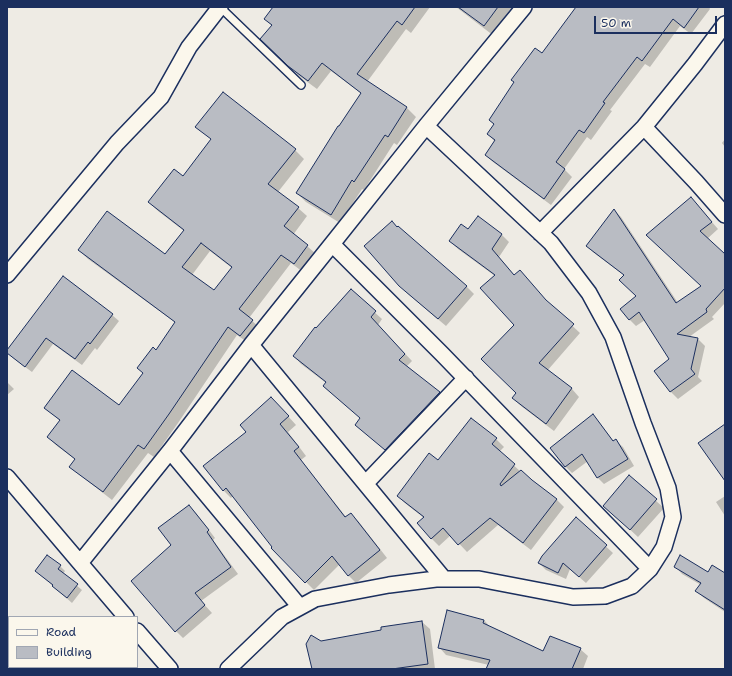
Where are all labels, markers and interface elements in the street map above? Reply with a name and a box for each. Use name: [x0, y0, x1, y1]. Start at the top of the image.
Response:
scale bar: [596, 8, 719, 34]
text: 50 m: [601, 15, 631, 31]
legend: [8, 616, 138, 668]
text: Road: [46, 624, 76, 640]
text: Building: [46, 644, 92, 660]

